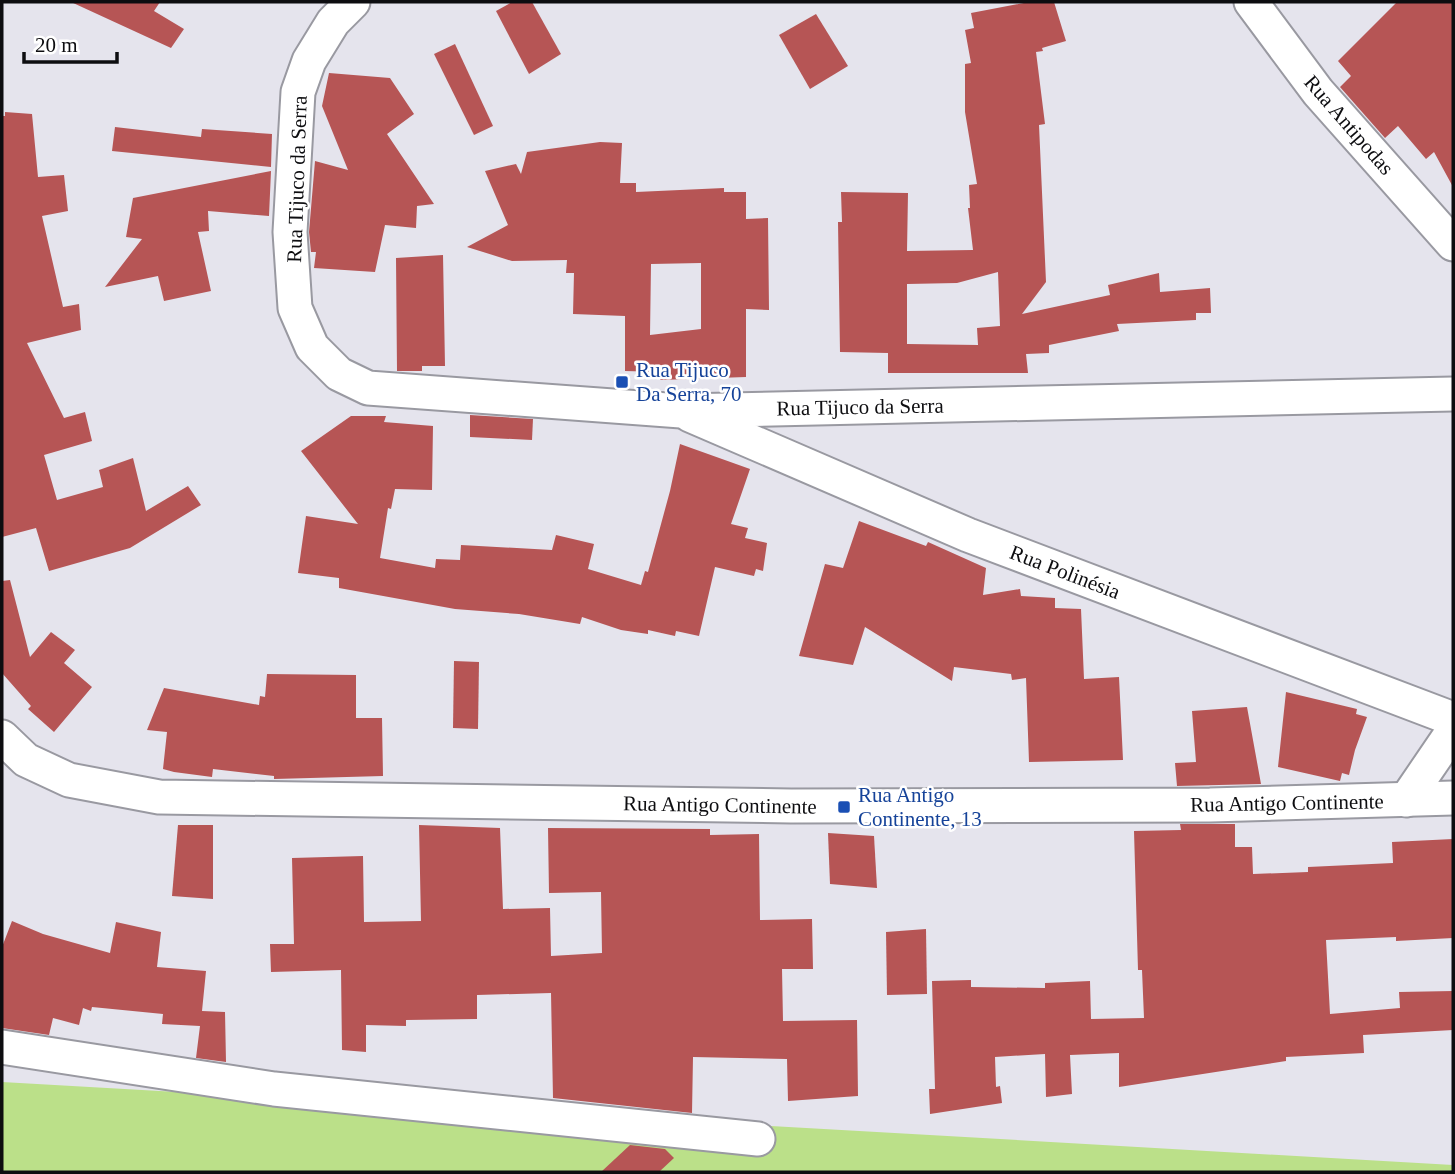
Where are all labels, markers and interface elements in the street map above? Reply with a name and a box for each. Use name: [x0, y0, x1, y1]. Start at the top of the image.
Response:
scale bar: [24, 21, 117, 65]
text: 20 m: [35, 33, 78, 57]
street label: Rua Antipodas: [1299, 70, 1399, 180]
street label: Rua Tijuco da Serra: [282, 94, 312, 263]
place label: Rua Tijuco Da Serra, 70: [636, 358, 742, 406]
marker: Rua Tijuco Da Serra, 70: [614, 374, 630, 390]
street label: Rua Tijuco da Serra: [776, 394, 945, 420]
street label: Rua Polinésia: [1007, 540, 1124, 604]
place label: Rua Antigo Continente, 13: [858, 783, 982, 831]
street label: Rua Antigo Continente: [1190, 789, 1384, 817]
street label: Rua Antigo Continente: [623, 791, 817, 819]
marker: Rua Antigo Continente, 13: [836, 799, 852, 815]

